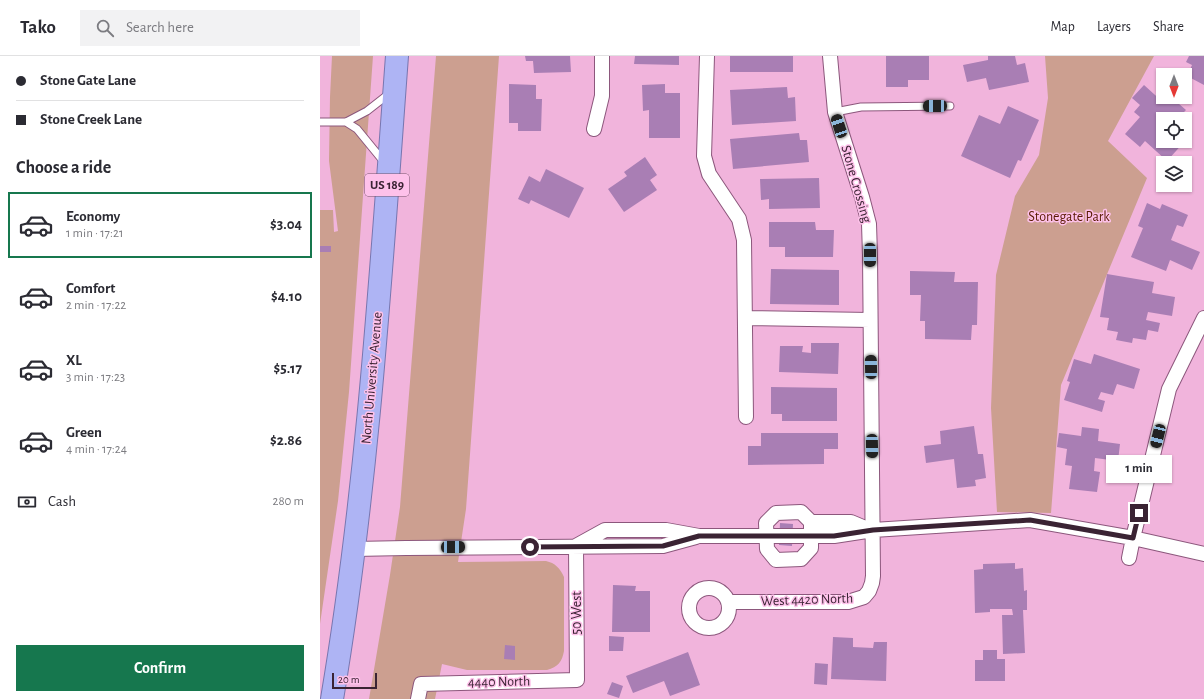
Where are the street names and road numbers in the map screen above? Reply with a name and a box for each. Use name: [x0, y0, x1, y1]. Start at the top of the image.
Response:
street label: Stone Crossing: [838, 144, 874, 224]
road number: US 189: [365, 174, 409, 196]
street label: North University Avenue: [359, 311, 385, 445]
street label: 50 West: [570, 591, 584, 635]
street label: West 4420 North: [761, 591, 853, 609]
street label: 4440 North: [468, 674, 530, 690]

